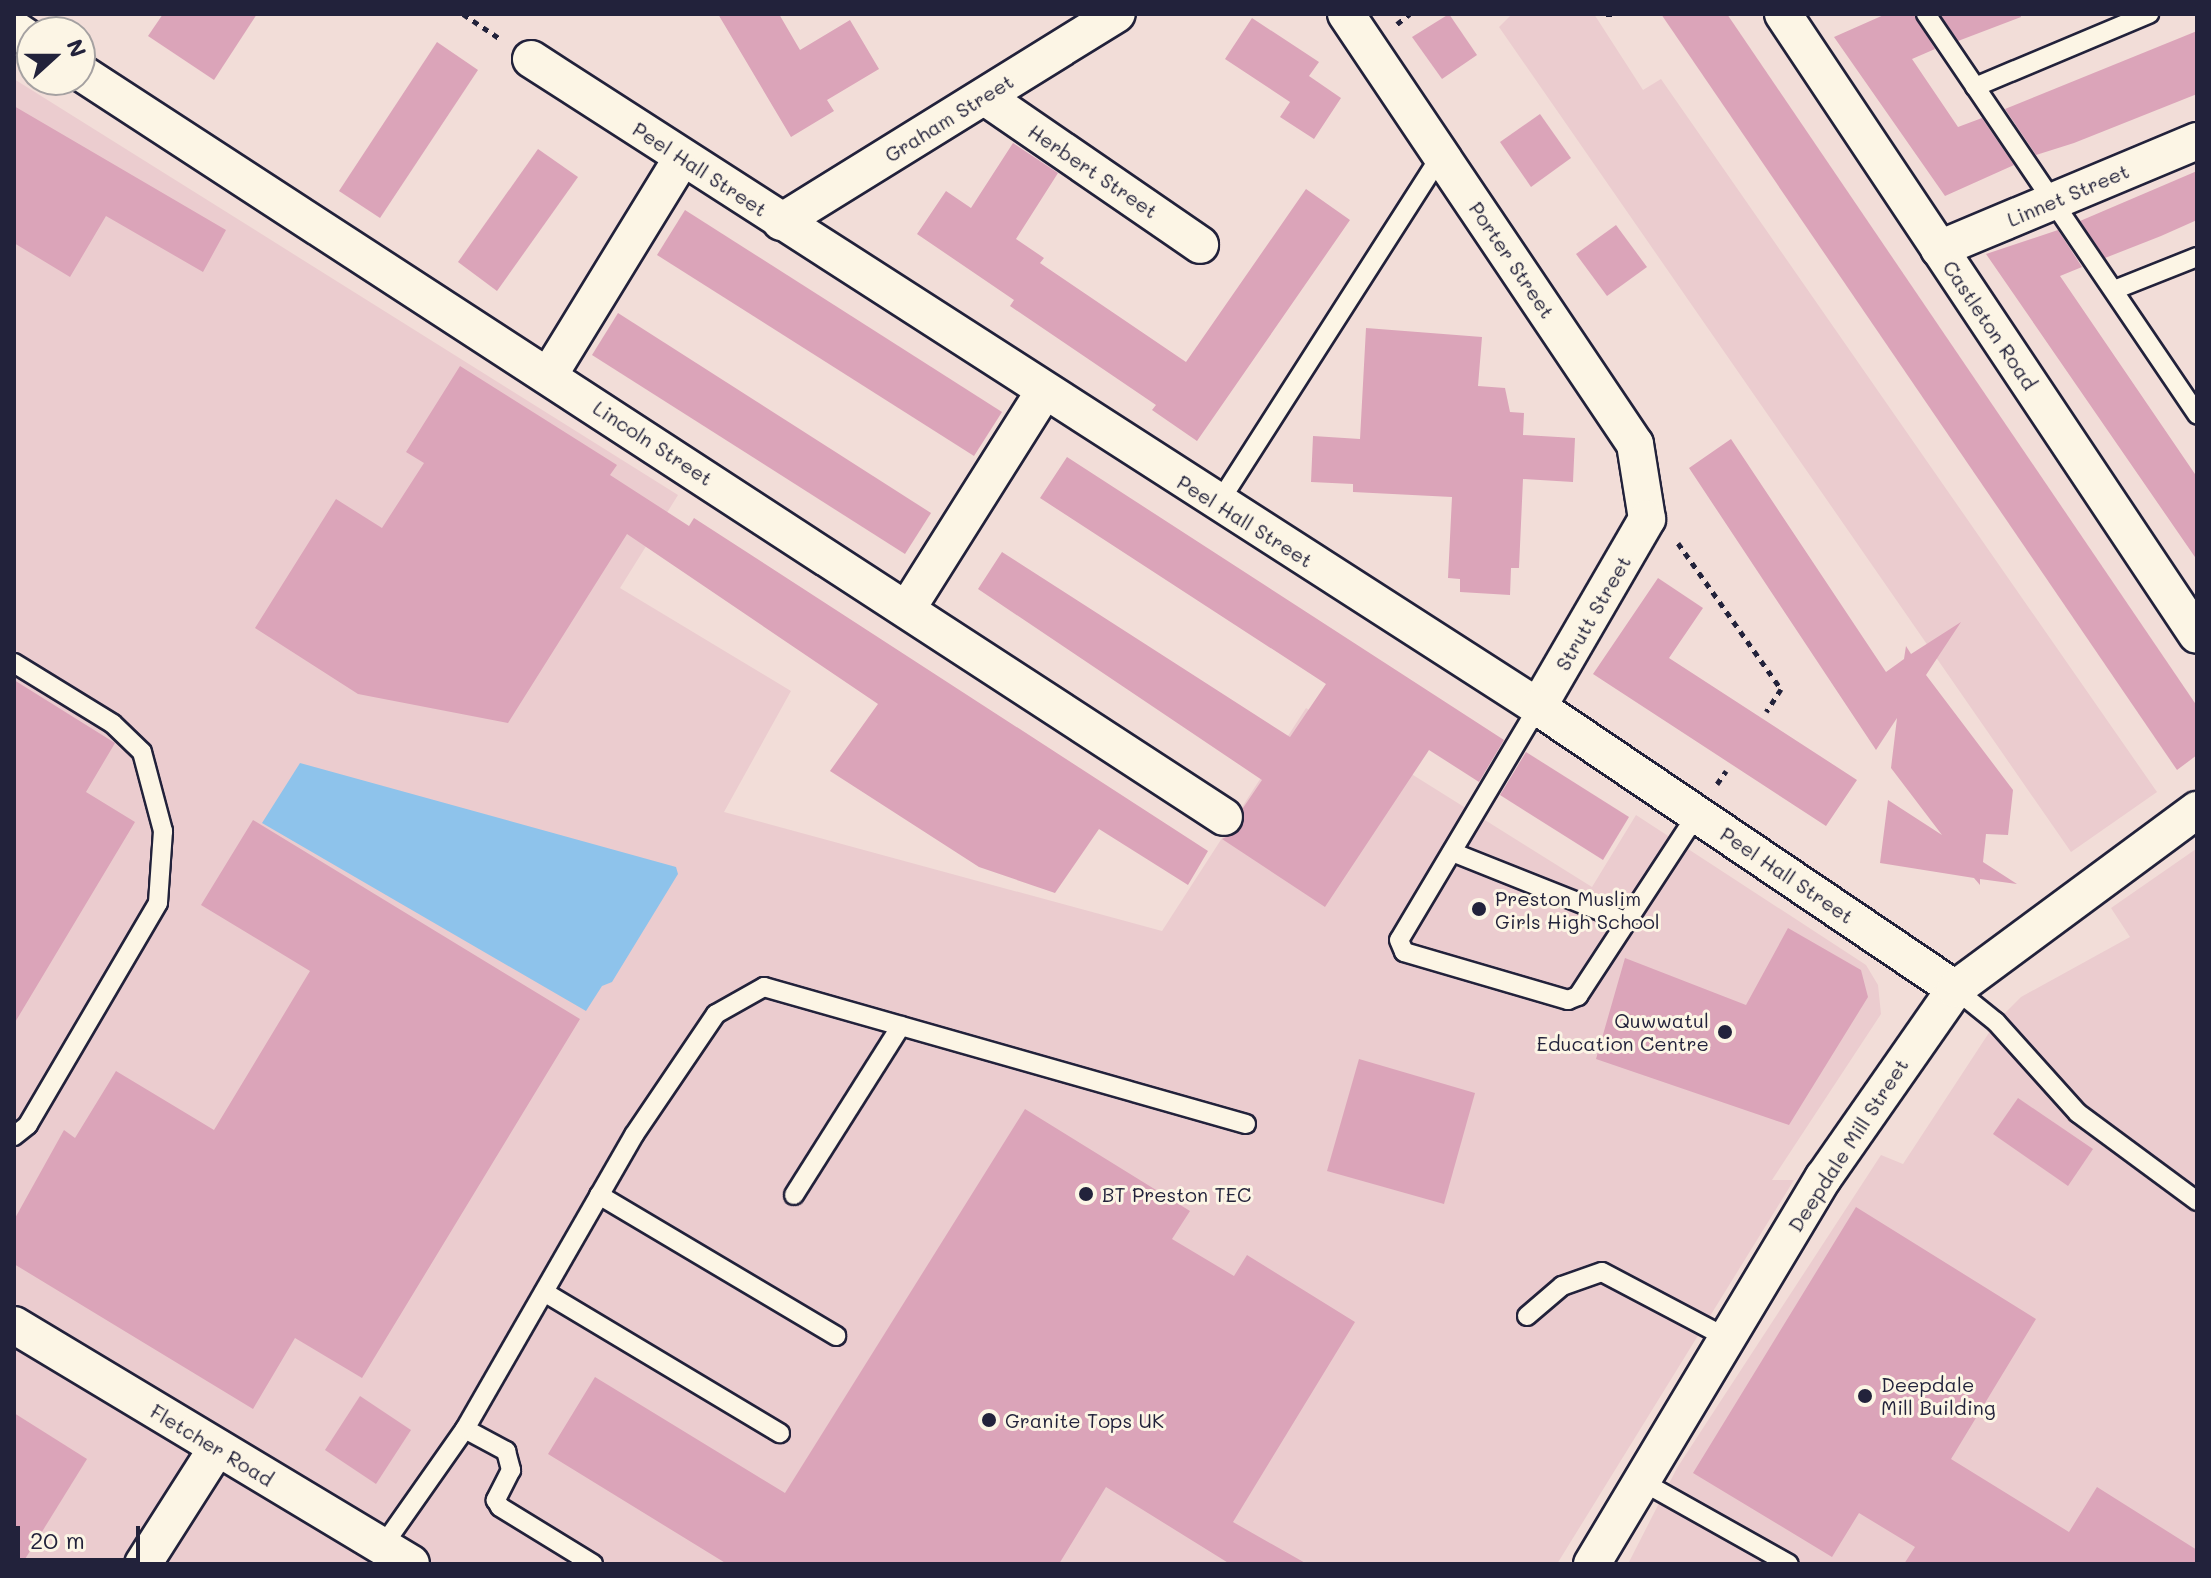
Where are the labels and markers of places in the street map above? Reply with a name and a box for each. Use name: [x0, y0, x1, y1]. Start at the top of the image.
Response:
place label: Preston Muslim Girls High School: [1495, 886, 1660, 933]
marker: Preston Muslim Girls High School: [1470, 900, 1488, 918]
place label: Quwwatul Education Centre: [1536, 1008, 1709, 1055]
marker: Quwwatul Education Centre: [1716, 1023, 1734, 1041]
place label: BT Preston TEC: [1102, 1182, 1251, 1206]
marker: BT Preston TEC: [1077, 1185, 1095, 1203]
place label: Deepdale Mill Building: [1881, 1372, 1995, 1419]
marker: Deepdale Mill Building: [1856, 1387, 1874, 1405]
place label: Granite Tops UK: [1005, 1408, 1164, 1432]
marker: Granite Tops UK: [980, 1411, 998, 1429]

